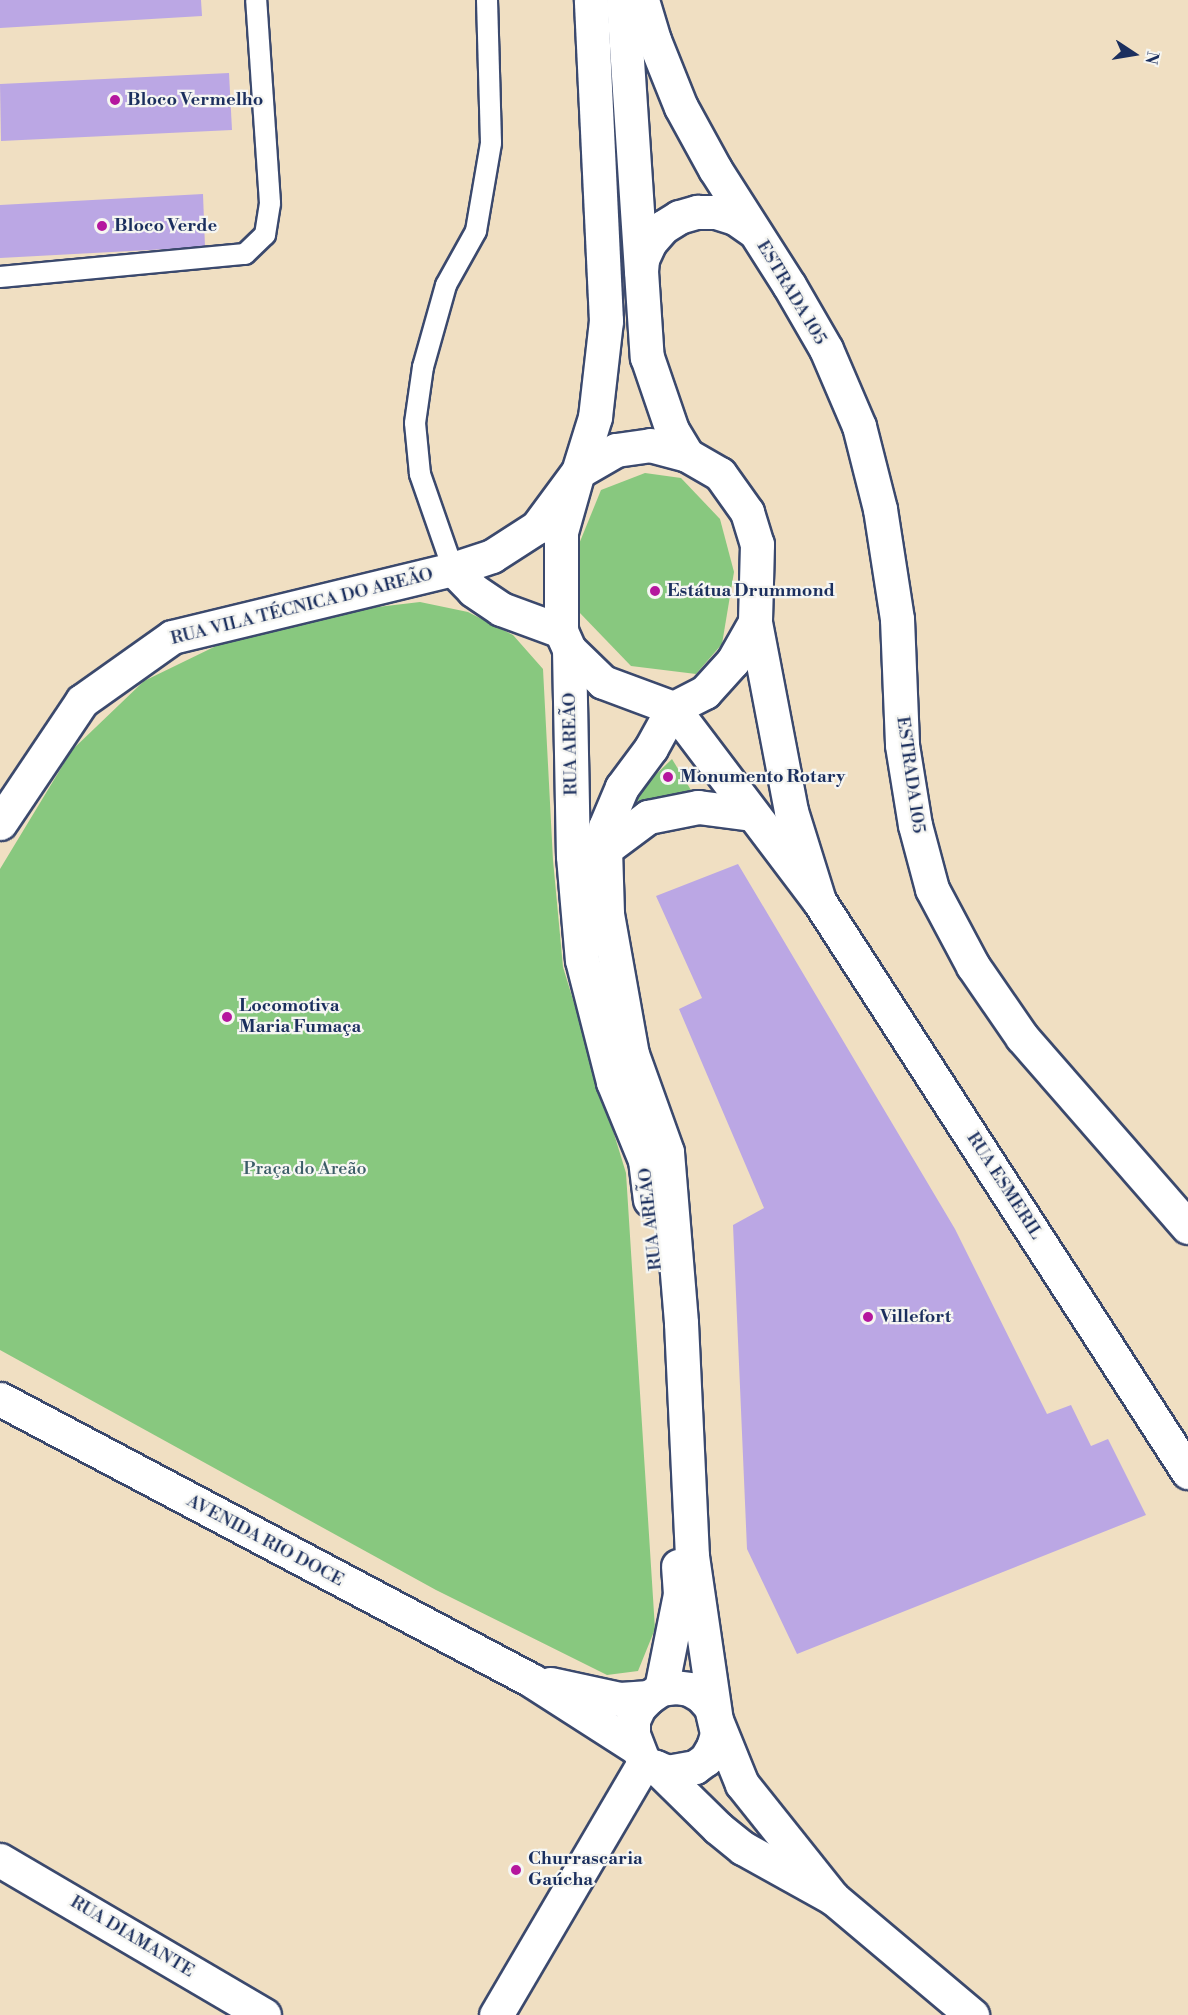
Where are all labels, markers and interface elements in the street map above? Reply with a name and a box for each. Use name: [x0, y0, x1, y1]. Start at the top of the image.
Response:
north arrow: [1104, 24, 1164, 84]
text: N: [1141, 49, 1163, 66]
place label: Bloco Vermelho: [127, 89, 263, 111]
marker: Bloco Vermelho: [108, 93, 122, 107]
place label: Bloco Verde: [114, 215, 217, 237]
marker: Bloco Verde: [95, 219, 109, 233]
street label: ESTRADA 105: [751, 237, 831, 349]
street label: RUA VILA TÉCNICA DO AREÃO: [168, 564, 436, 650]
place label: Estátua Drummond: [667, 580, 835, 602]
marker: Estátua Drummond: [648, 584, 662, 598]
street label: RUA AREÃO: [559, 692, 583, 796]
street label: ESTRADA 105: [891, 715, 929, 835]
place label: Monumento Rotary: [680, 766, 845, 788]
marker: Monumento Rotary: [661, 770, 675, 784]
place label: Locomotiva Maria Fumaça: [239, 996, 361, 1038]
marker: Locomotiva Maria Fumaça: [220, 1010, 234, 1024]
street label: RUA ESMERIL: [961, 1128, 1047, 1244]
park label: Praça do Areão: [243, 1158, 367, 1180]
street label: RUA AREÃO: [635, 1166, 667, 1272]
place label: Villefort: [880, 1306, 951, 1328]
marker: Villefort: [861, 1310, 875, 1324]
street label: AVENIDA RIO DOCE: [183, 1490, 347, 1592]
place label: Churrascaria Gaúcha: [528, 1849, 643, 1892]
marker: Churrascaria Gaúcha: [509, 1863, 523, 1877]
street label: RUA DIAMANTE: [66, 1892, 198, 1982]

